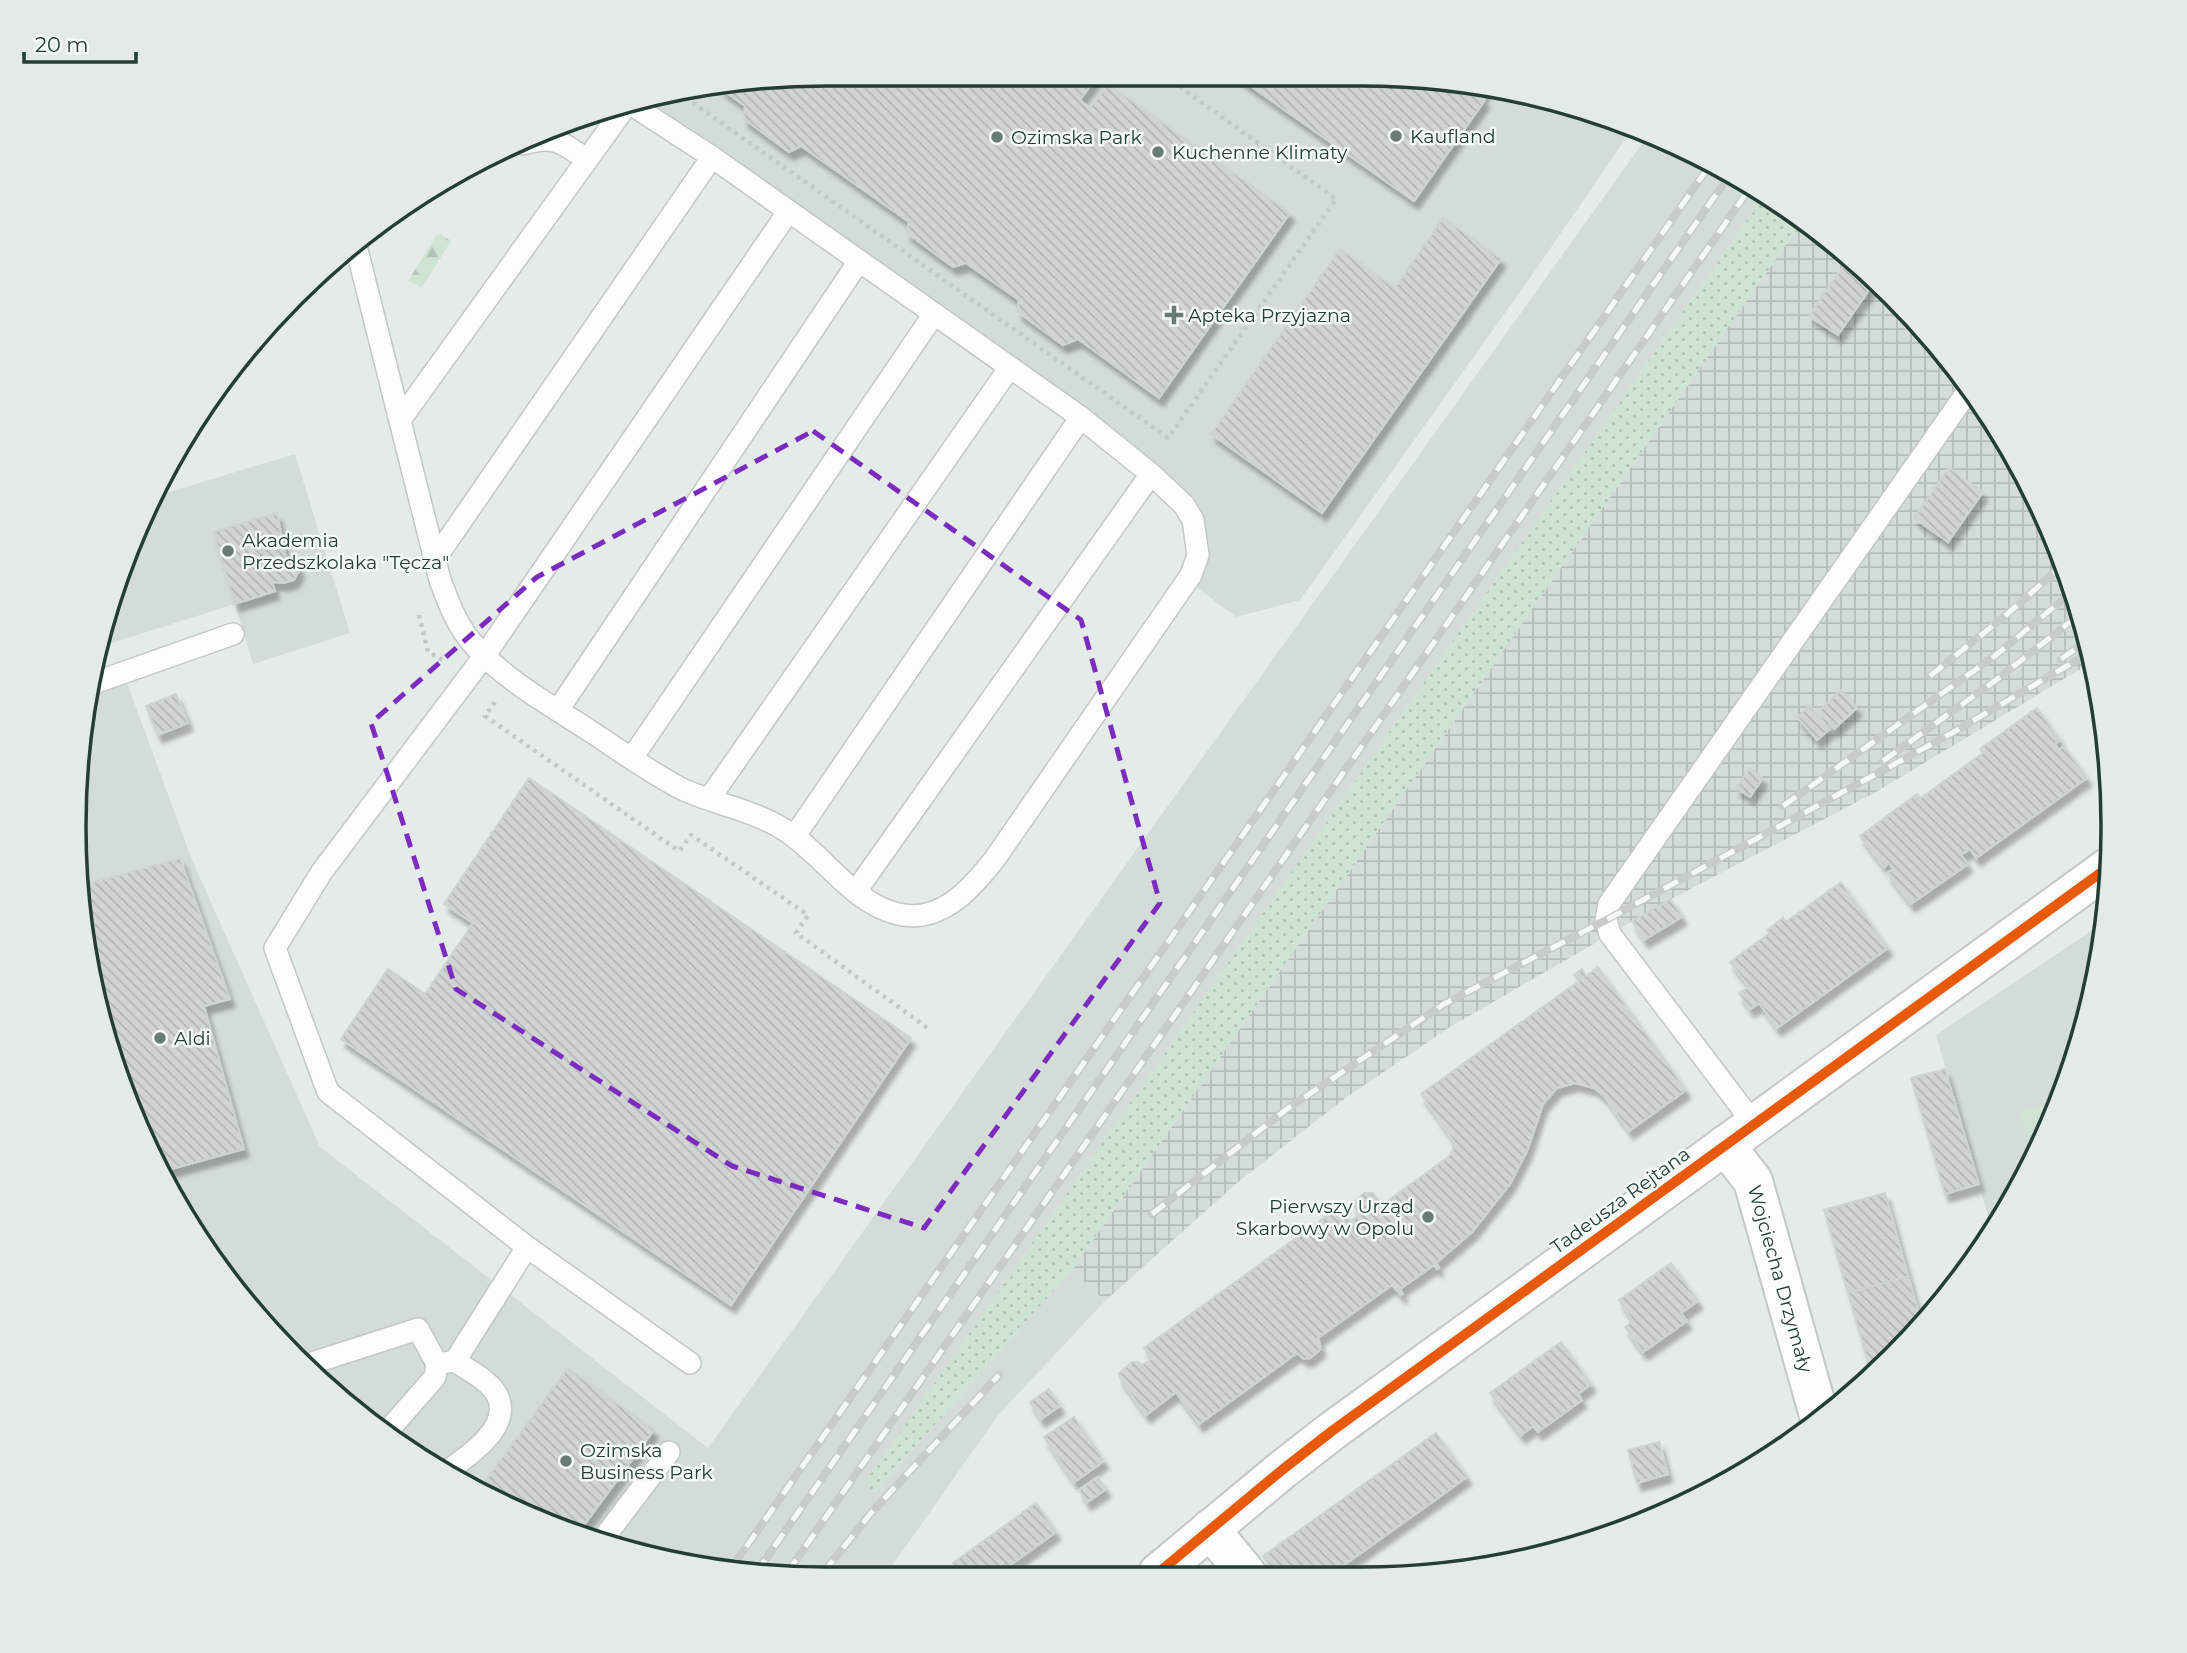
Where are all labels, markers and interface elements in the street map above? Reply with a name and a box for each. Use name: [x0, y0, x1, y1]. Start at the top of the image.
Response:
scale bar: [24, 21, 136, 65]
text: 20 m: [35, 32, 89, 57]
place label: Kaufland: [1410, 125, 1496, 148]
place label: Ozimska Park: [1011, 126, 1143, 149]
marker: Kaufland: [1388, 128, 1404, 144]
marker: Ozimska Park: [989, 129, 1005, 145]
place label: Kuchenne Klimaty: [1172, 141, 1348, 164]
marker: Kuchenne Klimaty: [1150, 144, 1166, 160]
place label: Apteka Przyjazna: [1188, 304, 1351, 327]
marker: Apteka Przyjazna: [1166, 307, 1182, 323]
place label: Akademia Przedszkolaka "Tęcza": [242, 529, 449, 574]
marker: Akademia Przedszkolaka "Tęcza": [220, 543, 236, 559]
place label: Aldi: [174, 1027, 211, 1050]
marker: Aldi: [152, 1030, 168, 1046]
street label: Tadeusza Rejtana: [1546, 1142, 1695, 1259]
street label: Wojciecha Drzymały: [1743, 1182, 1818, 1376]
place label: Pierwszy Urząd Skarbowy w Opolu: [1236, 1195, 1414, 1240]
marker: Pierwszy Urząd Skarbowy w Opolu: [1420, 1209, 1436, 1225]
place label: Ozimska Business Park: [580, 1439, 713, 1484]
marker: Ozimska Business Park: [558, 1453, 574, 1469]

